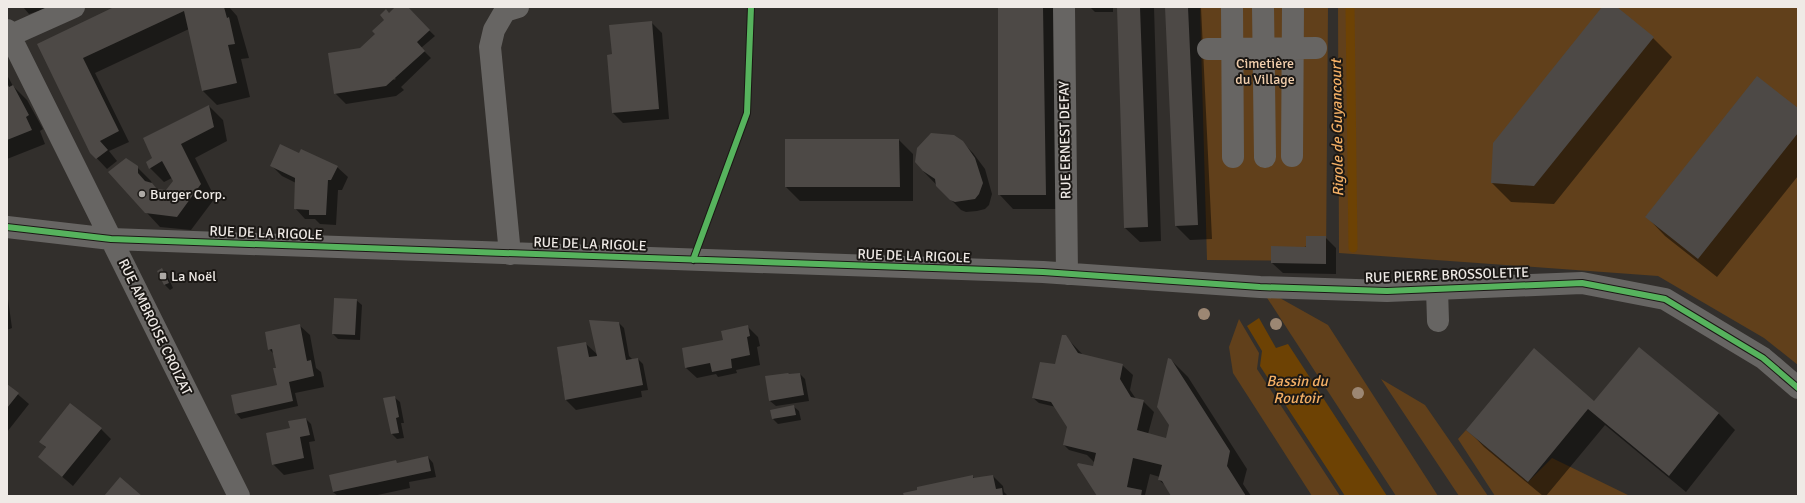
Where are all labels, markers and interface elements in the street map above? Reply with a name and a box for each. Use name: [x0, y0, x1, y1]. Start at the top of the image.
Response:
park label: Cimetière du Village: [1235, 55, 1295, 88]
water label: Rigole de Guyancourt: [1327, 58, 1347, 197]
street label: RUE ERNEST DEFAY: [1055, 81, 1075, 199]
place label: Burger Corp.: [150, 186, 226, 203]
marker: Burger Corp.: [137, 189, 147, 199]
street label: RUE DE LA RIGOLE: [209, 223, 323, 243]
street label: RUE DE LA RIGOLE: [533, 234, 647, 254]
street label: RUE DE LA RIGOLE: [857, 246, 971, 266]
street label: RUE AMBROISE CROIZAT: [115, 256, 195, 398]
street label: RUE PIERRE BROSSOLETTE: [1365, 264, 1529, 286]
place label: La Noël: [171, 268, 216, 285]
marker: La Noël: [158, 271, 168, 281]
water label: Bassin du Routoir: [1266, 372, 1329, 407]

